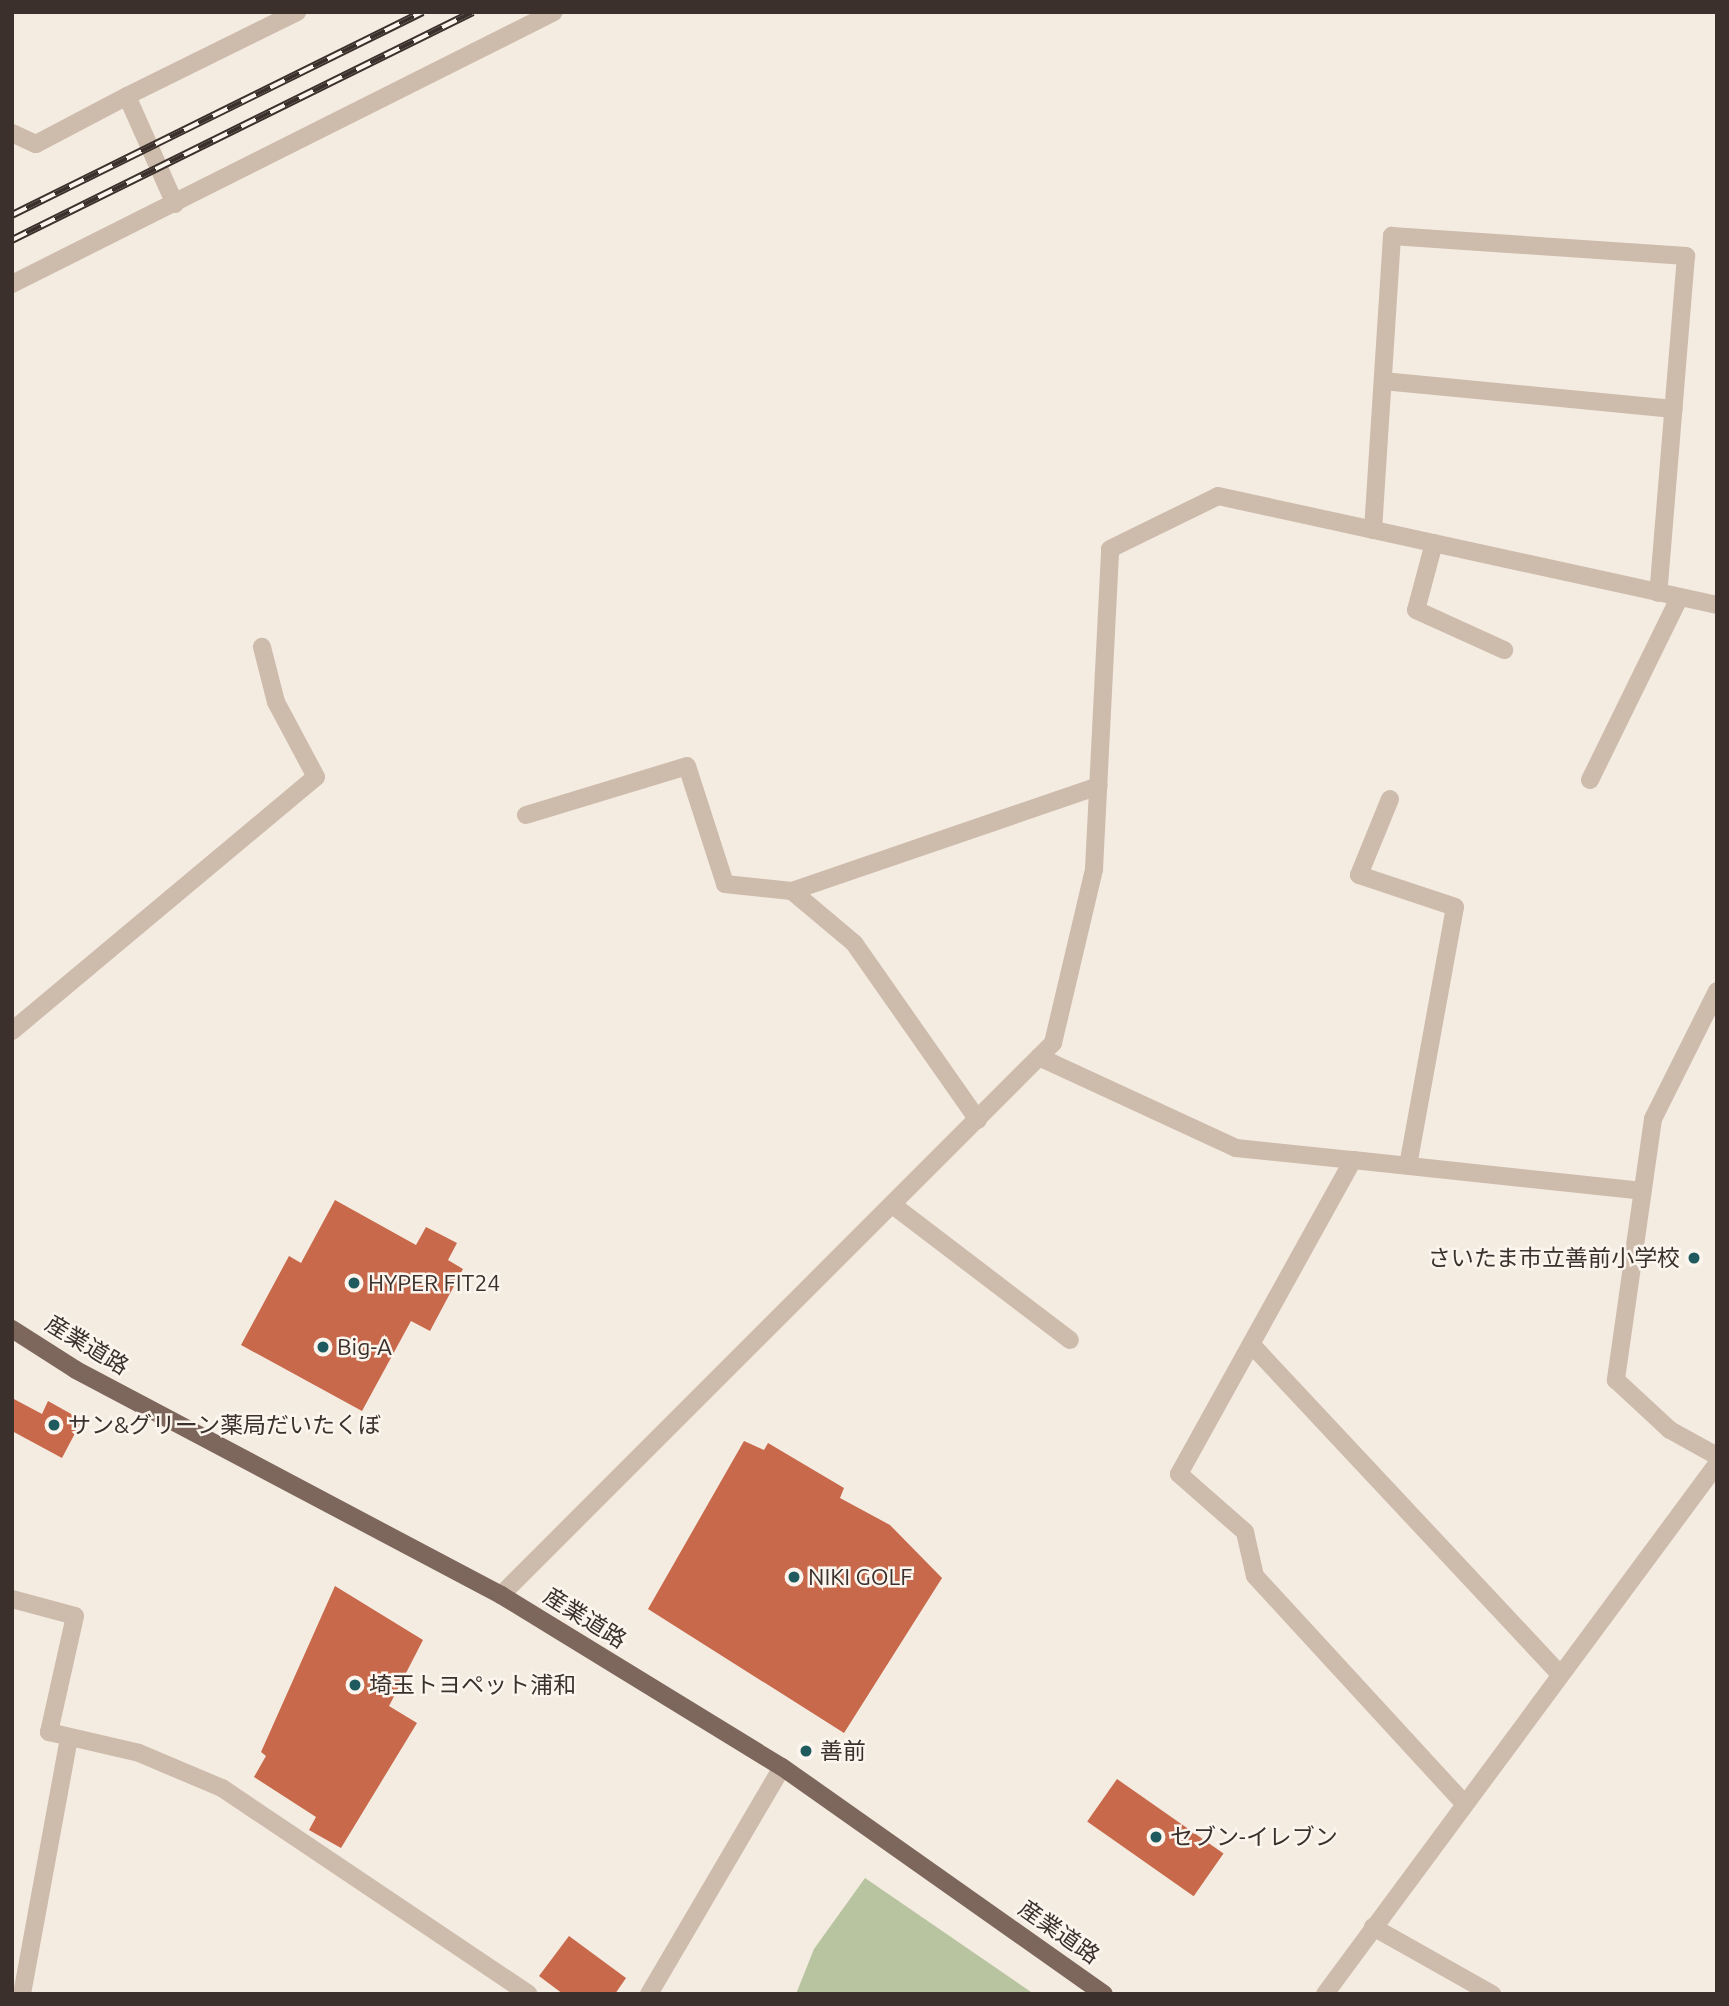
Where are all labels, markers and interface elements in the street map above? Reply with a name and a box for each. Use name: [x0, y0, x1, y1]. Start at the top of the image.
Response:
place label: さいたま市立善前小学校: [1427, 1244, 1680, 1272]
marker: さいたま市立善前小学校: [1686, 1250, 1702, 1266]
place label: HYPER FIT24: [368, 1269, 500, 1297]
marker: HYPER FIT24: [346, 1275, 362, 1291]
street label: 産業道路: [40, 1309, 134, 1381]
place label: Big-A: [337, 1333, 392, 1361]
marker: Big-A: [315, 1339, 331, 1355]
place label: サン&グリーン薬局だいたくぼ: [68, 1411, 382, 1439]
marker: サン&グリーン薬局だいたくぼ: [46, 1417, 62, 1433]
place label: NIKI GOLF: [808, 1563, 912, 1591]
marker: NIKI GOLF: [786, 1569, 802, 1585]
street label: 産業道路: [539, 1582, 631, 1654]
place label: 埼玉トヨペット浦和: [369, 1671, 576, 1699]
marker: 埼玉トヨペット浦和: [347, 1677, 363, 1693]
place label: 善前: [820, 1737, 866, 1765]
marker: 善前: [798, 1743, 814, 1759]
place label: セブン-イレブン: [1170, 1823, 1338, 1851]
marker: セブン-イレブン: [1148, 1829, 1164, 1845]
street label: 産業道路: [1013, 1894, 1105, 1970]

